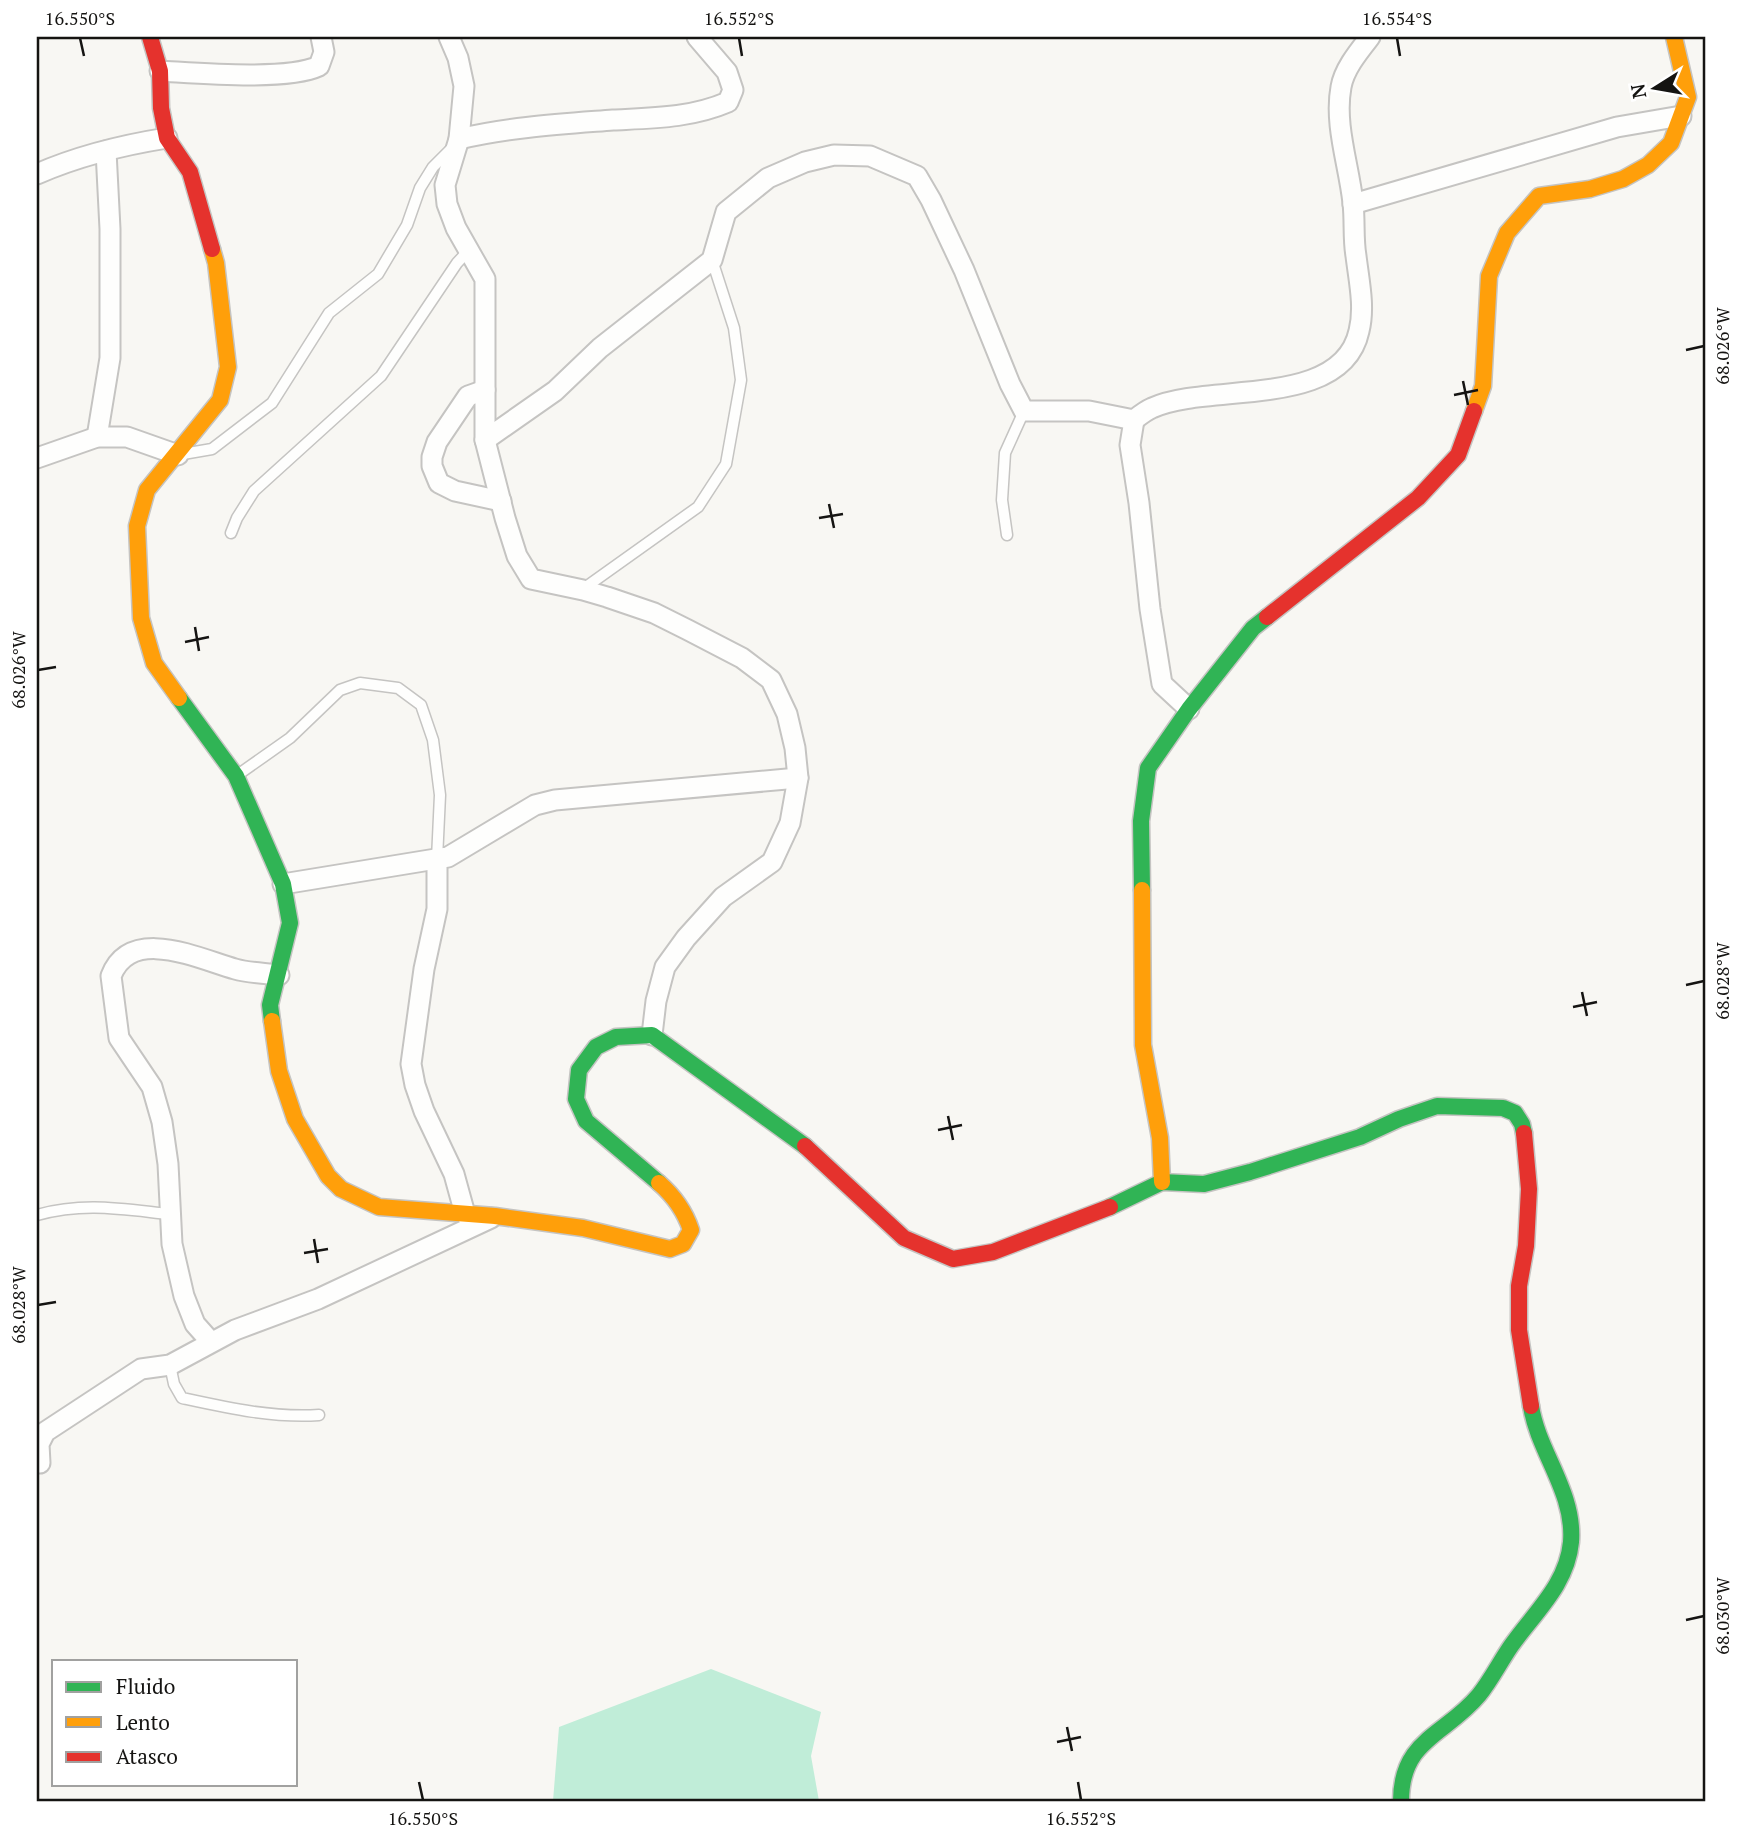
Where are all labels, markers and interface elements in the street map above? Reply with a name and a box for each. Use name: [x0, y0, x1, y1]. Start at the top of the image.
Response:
text: 16.550°S: [45, 6, 115, 30]
text: 16.552°S: [704, 6, 774, 30]
text: 16.554°S: [1362, 6, 1432, 30]
north arrow: [1620, 52, 1690, 122]
text: N: [1624, 81, 1651, 101]
text: 68.026°W: [1710, 307, 1734, 385]
text: 68.026°W: [6, 631, 30, 709]
text: 68.028°W: [1710, 942, 1734, 1020]
text: 68.028°W: [6, 1266, 30, 1344]
text: 68.030°W: [1710, 1577, 1734, 1655]
legend: [52, 1660, 298, 1786]
text: Fluido: [116, 1672, 175, 1700]
text: Lento: [116, 1708, 170, 1736]
text: Atasco: [116, 1742, 178, 1770]
text: 16.550°S: [388, 1806, 458, 1830]
text: 16.552°S: [1046, 1806, 1116, 1830]

